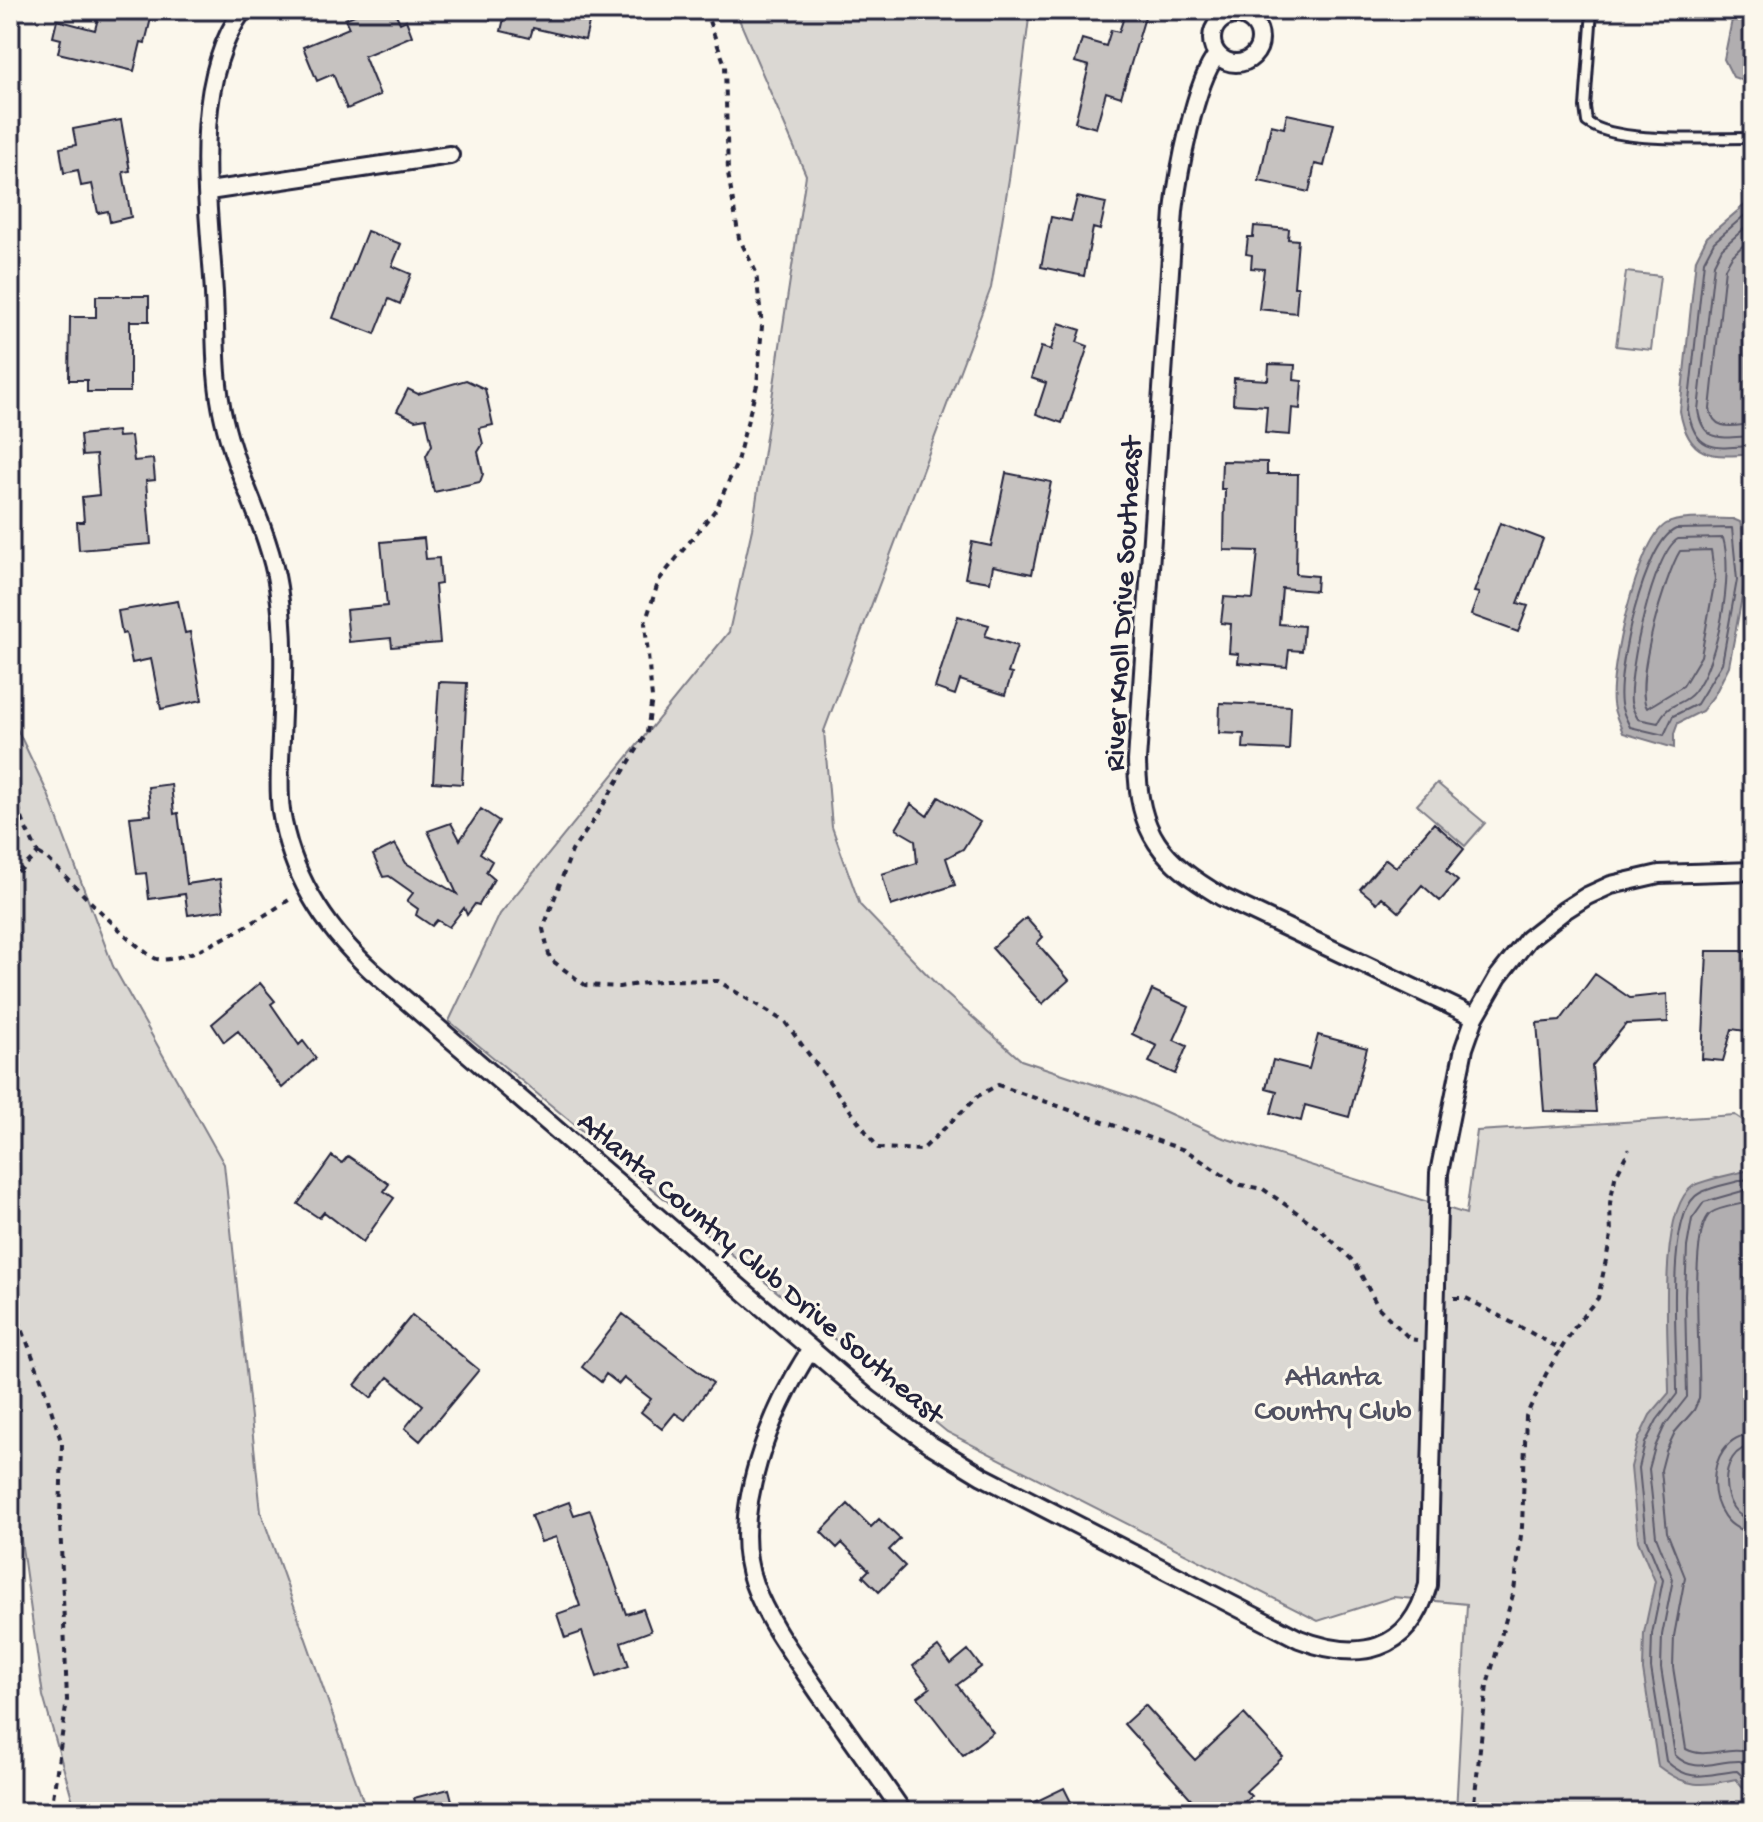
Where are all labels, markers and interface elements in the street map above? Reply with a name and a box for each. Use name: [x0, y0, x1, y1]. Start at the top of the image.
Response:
street label: River Knoll Drive Southeast: [1099, 433, 1152, 773]
street label: Atlanta Country Club Drive Southeast: [569, 1106, 952, 1435]
park label: Atlanta Country Club: [1254, 1362, 1412, 1431]

